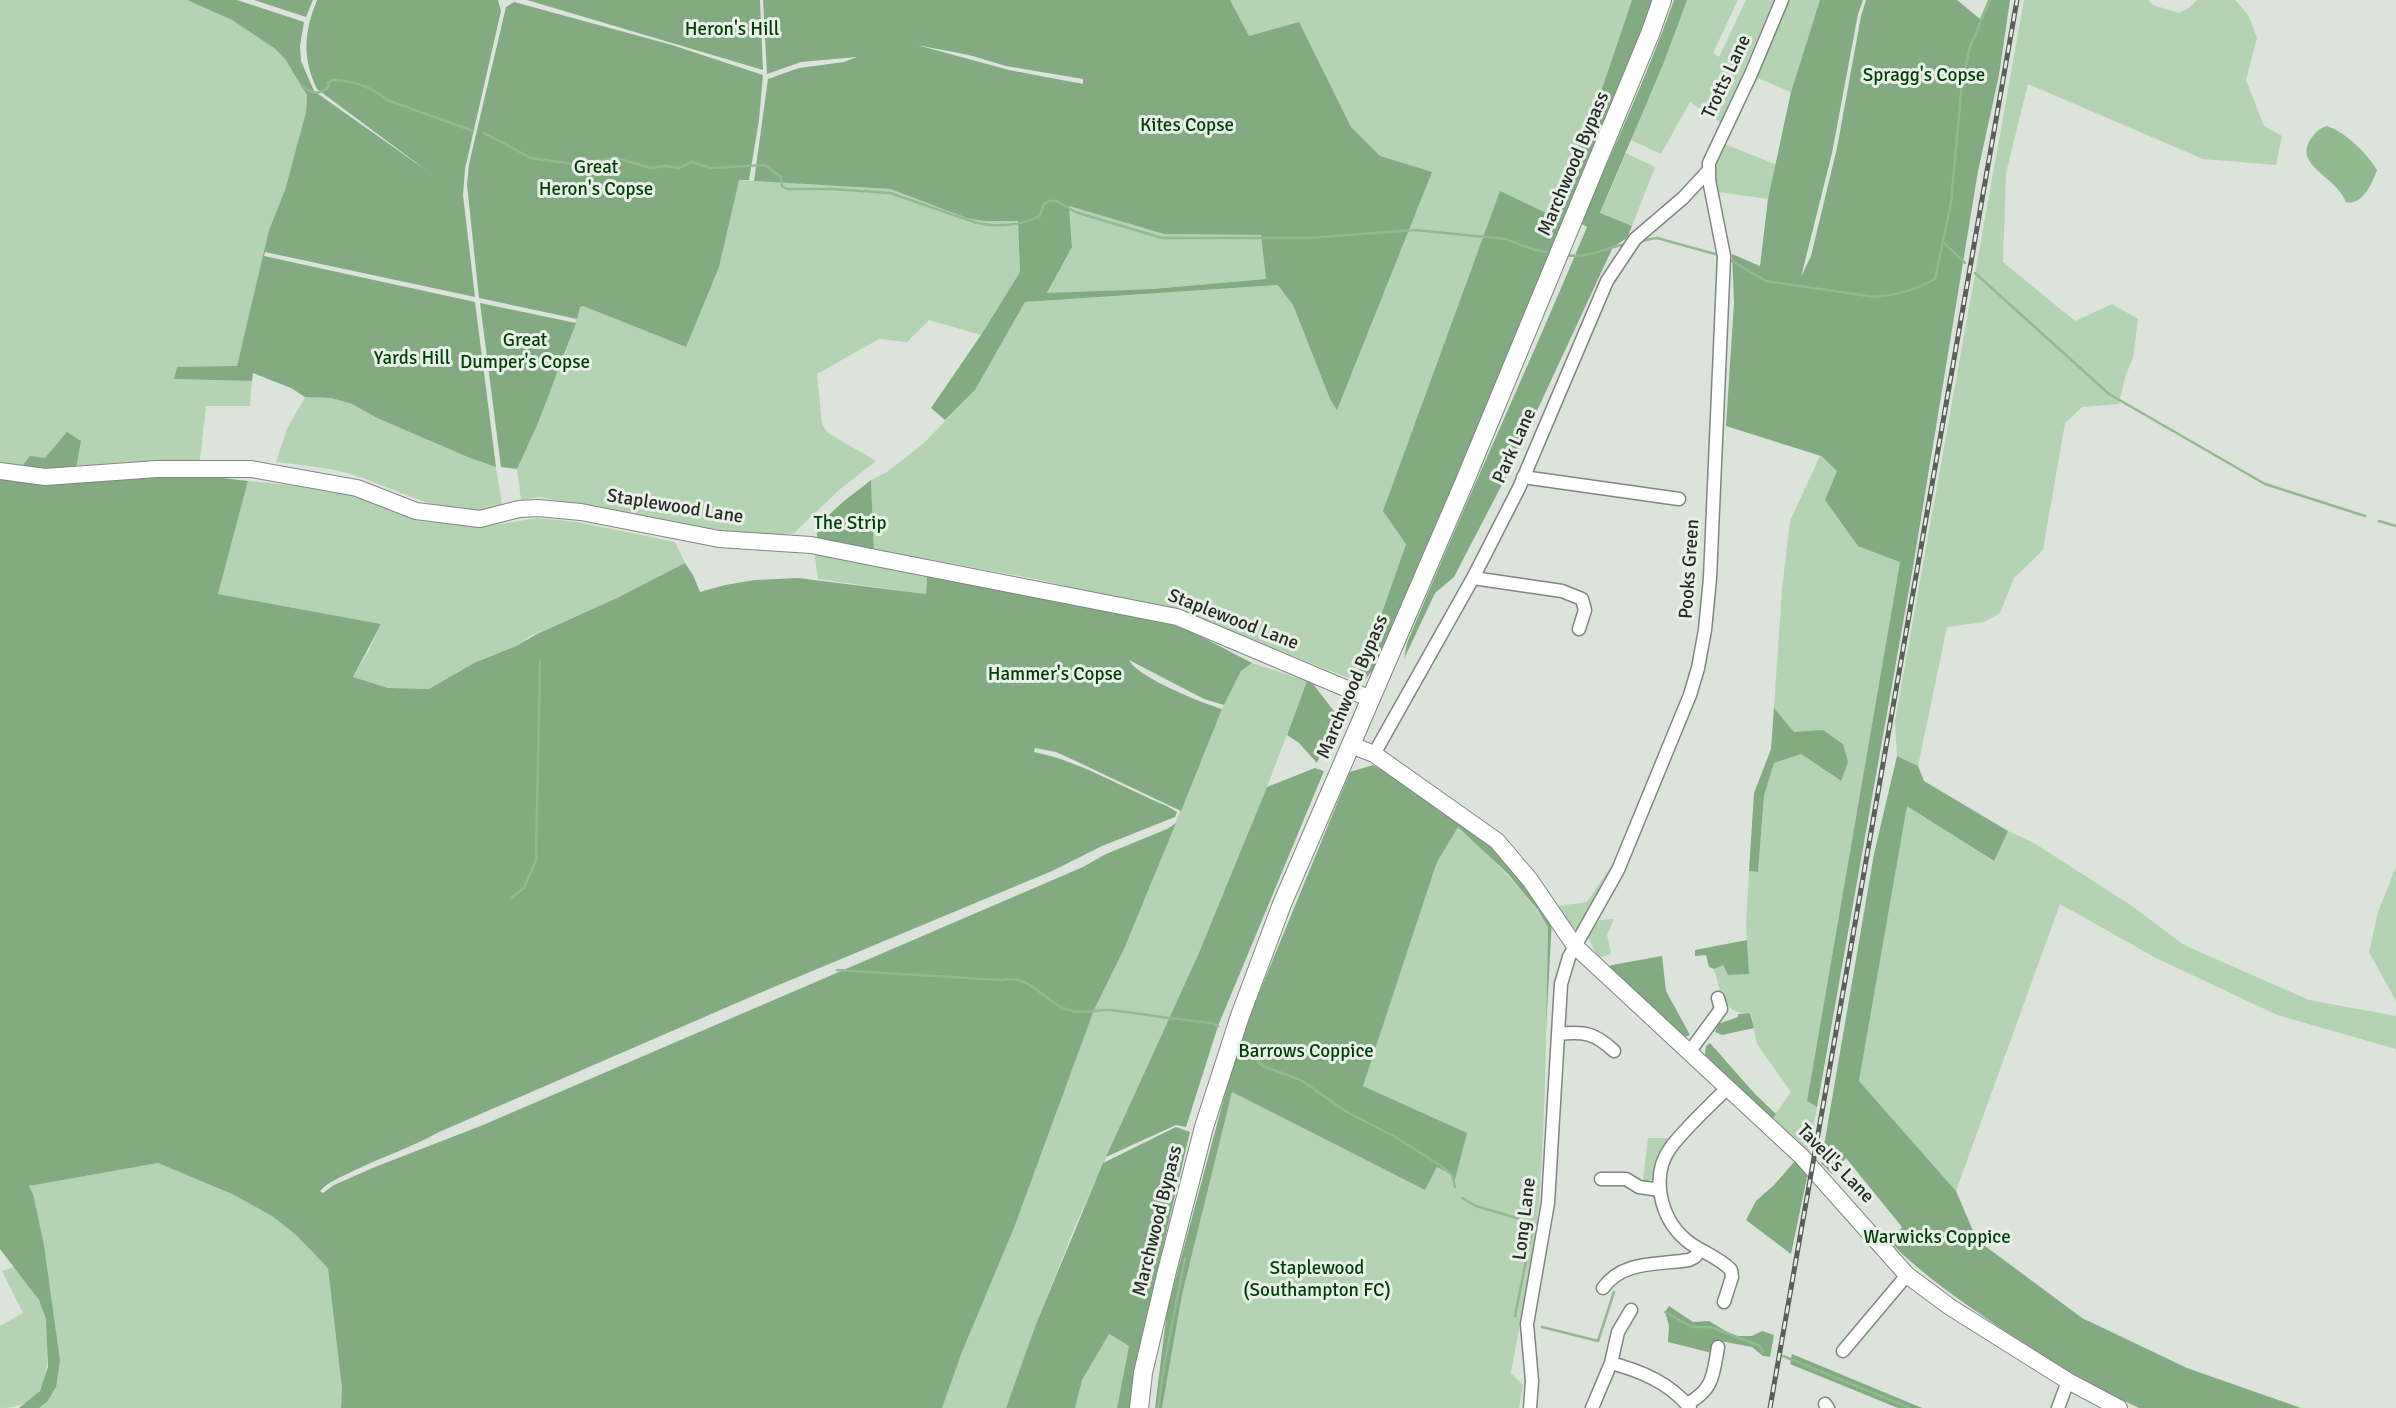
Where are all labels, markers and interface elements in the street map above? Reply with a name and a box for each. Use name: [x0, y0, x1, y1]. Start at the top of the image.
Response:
park label: Heron's Hill: [685, 19, 779, 41]
street label: Trotts Lane: [1698, 31, 1756, 123]
park label: Spragg's Copse: [1863, 65, 1985, 87]
street label: Marchwood Bypass: [1533, 88, 1615, 240]
park label: Kites Copse: [1140, 115, 1234, 137]
park label: Great Heron's Copse: [539, 157, 653, 201]
park label: Great Dumper's Copse: [460, 330, 590, 374]
park label: Yards Hill: [374, 348, 450, 370]
street label: Park Lane: [1488, 405, 1542, 487]
street label: Staplewood Lane: [605, 485, 745, 529]
park label: The Strip: [813, 513, 887, 535]
street label: Pooks Green: [1675, 518, 1705, 620]
street label: Staplewood Lane: [1164, 585, 1302, 655]
street label: Marchwood Bypass: [1312, 611, 1394, 763]
park label: Hammer's Copse: [988, 664, 1122, 686]
park label: Barrows Coppice: [1238, 1041, 1374, 1063]
street label: Tavell's Lane: [1792, 1120, 1878, 1208]
street label: Marchwood Bypass: [1128, 1143, 1188, 1299]
street label: Long Lane: [1509, 1176, 1541, 1262]
park label: Warwicks Coppice: [1863, 1227, 2011, 1249]
park label: Staplewood (Southampton FC): [1243, 1258, 1391, 1302]

